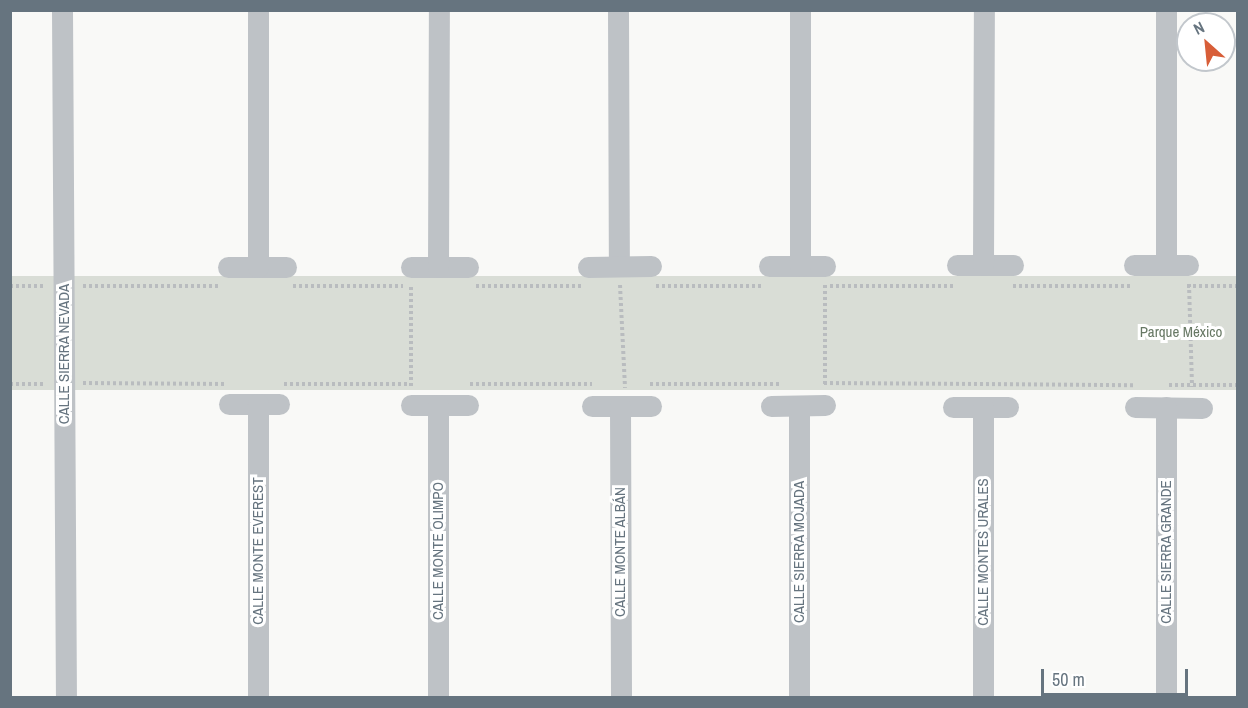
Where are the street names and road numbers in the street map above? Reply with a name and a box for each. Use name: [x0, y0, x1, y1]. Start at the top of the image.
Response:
street label: CALLE SIERRA NEVADA: [55, 283, 73, 425]
street label: CALLE MONTE EVEREST: [249, 477, 267, 625]
street label: CALLE MONTES URALES: [974, 478, 992, 626]
street label: CALLE SIERRA GRANDE: [1157, 480, 1175, 624]
street label: CALLE SIERRA MOJADA: [790, 481, 808, 623]
street label: CALLE MONTE OLIMPO: [429, 482, 447, 620]
street label: CALLE MONTE ALBÁN: [611, 487, 629, 617]

